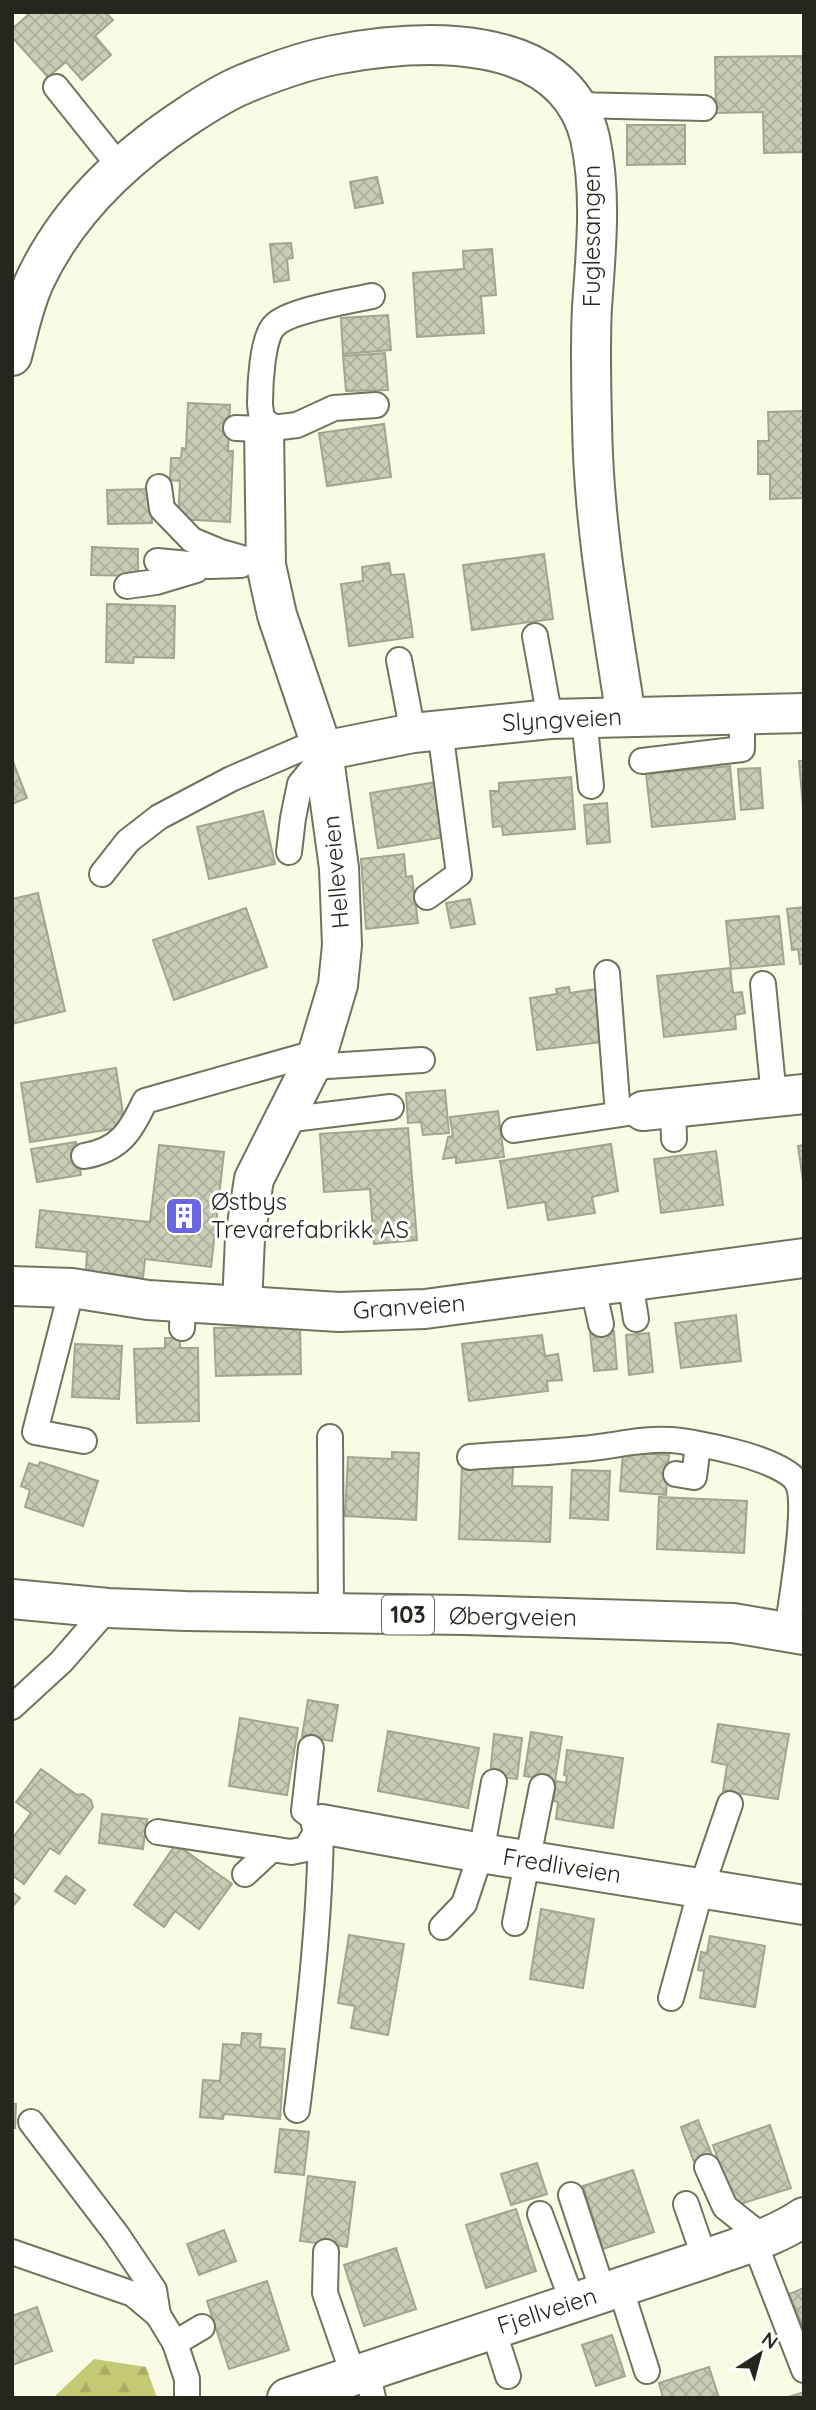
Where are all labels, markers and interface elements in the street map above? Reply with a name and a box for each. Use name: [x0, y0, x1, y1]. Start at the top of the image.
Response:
street label: Fuglesangen: [576, 165, 606, 307]
street label: Slyngveien: [501, 701, 623, 737]
street label: Helleveien: [315, 814, 355, 930]
place label: Østbys Trevarefabrikk AS: [211, 1186, 409, 1244]
building icon: Østbys Trevarefabrikk AS: [163, 1195, 205, 1237]
street label: Granveien: [352, 1287, 466, 1325]
road number: 103: [382, 1596, 434, 1634]
street label: Øbergveien: [449, 1600, 577, 1632]
street label: Fredliveien: [501, 1841, 624, 1889]
street label: Fjellveien: [493, 2280, 600, 2340]
north arrow: [725, 2319, 795, 2389]
text: N: [757, 2326, 783, 2354]

